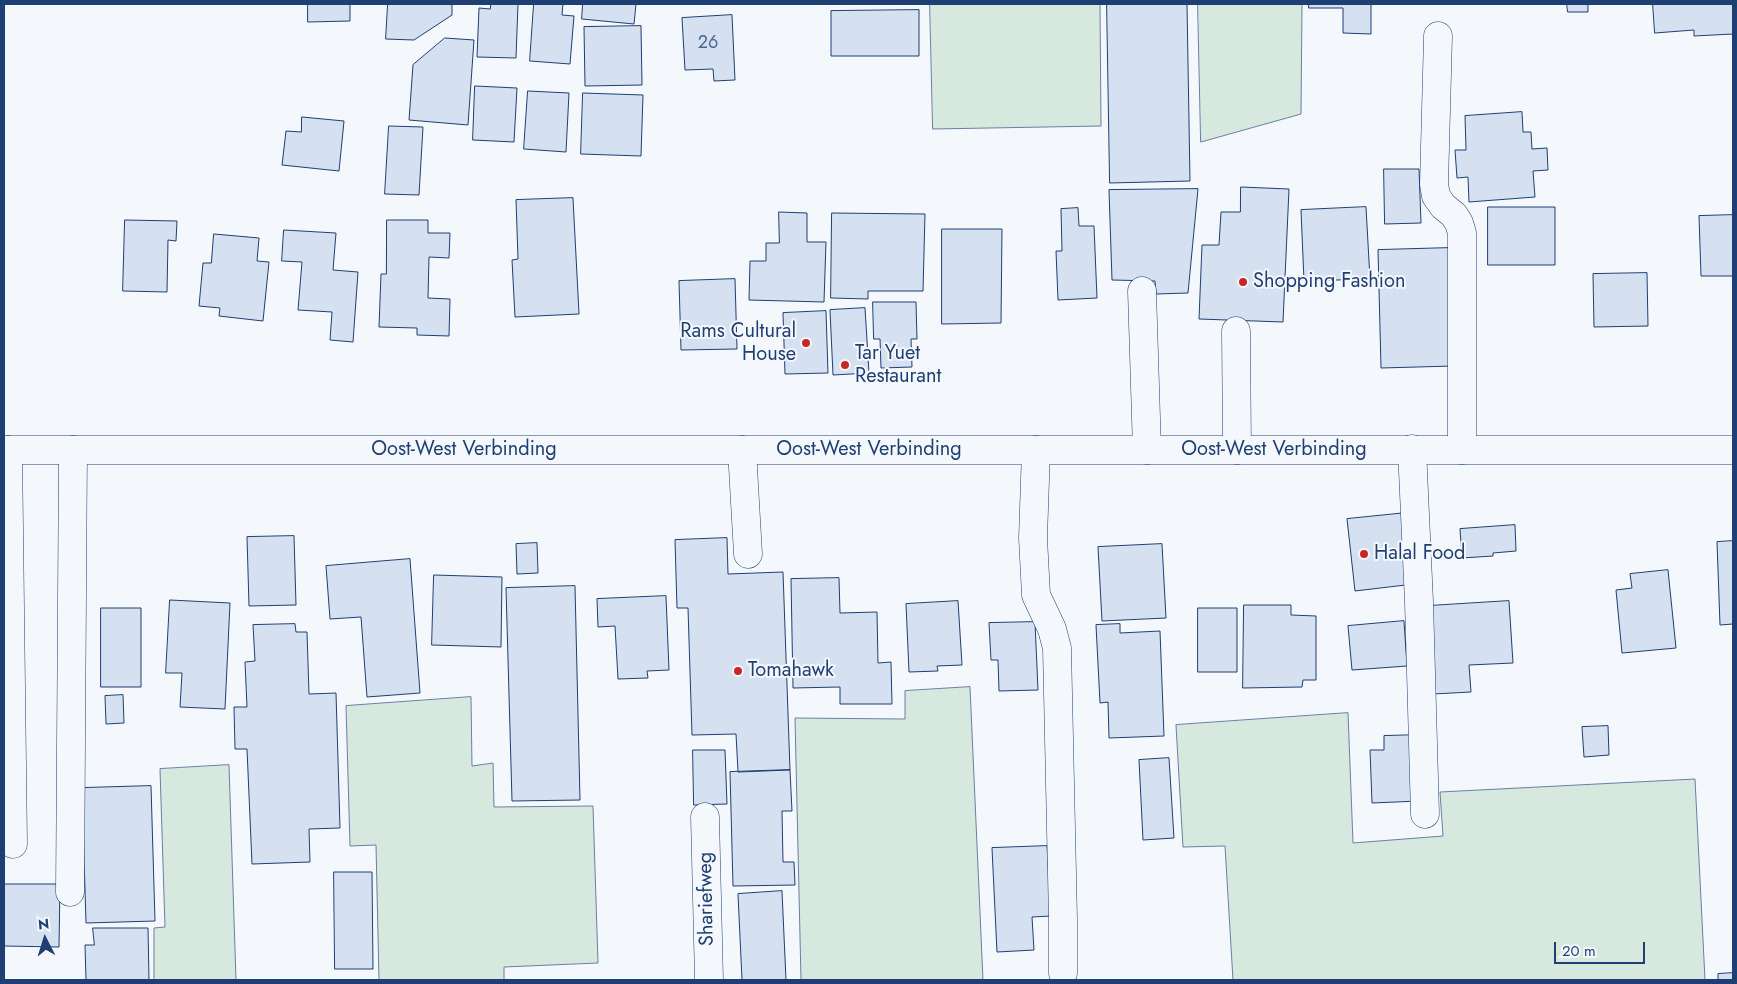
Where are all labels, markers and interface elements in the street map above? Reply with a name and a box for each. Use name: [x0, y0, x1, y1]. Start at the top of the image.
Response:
house number: 26: [698, 33, 718, 55]
place label: Shopping Fashion: [1253, 270, 1405, 294]
marker: Shopping Fashion: [1237, 276, 1249, 288]
place label: Rams Cultural House: [680, 320, 796, 367]
marker: Rams Cultural House: [800, 337, 812, 349]
place label: Tar Yuet Restaurant: [855, 342, 941, 389]
marker: Tar Yuet Restaurant: [839, 359, 851, 371]
street label: Oost-West Verbinding: [371, 438, 557, 462]
street label: Oost-West Verbinding: [776, 438, 962, 462]
street label: Oost-West Verbinding: [1181, 438, 1367, 462]
place label: Halal Food: [1374, 542, 1465, 566]
marker: Halal Food: [1358, 548, 1370, 560]
place label: Tomahawk: [748, 659, 834, 683]
marker: Tomahawk: [732, 665, 744, 677]
street label: Shariefweg: [694, 852, 720, 946]
north arrow: [20, 914, 70, 964]
text: N: [37, 914, 50, 935]
scale bar: [1557, 932, 1648, 964]
text: 20 m: [1562, 940, 1596, 962]

